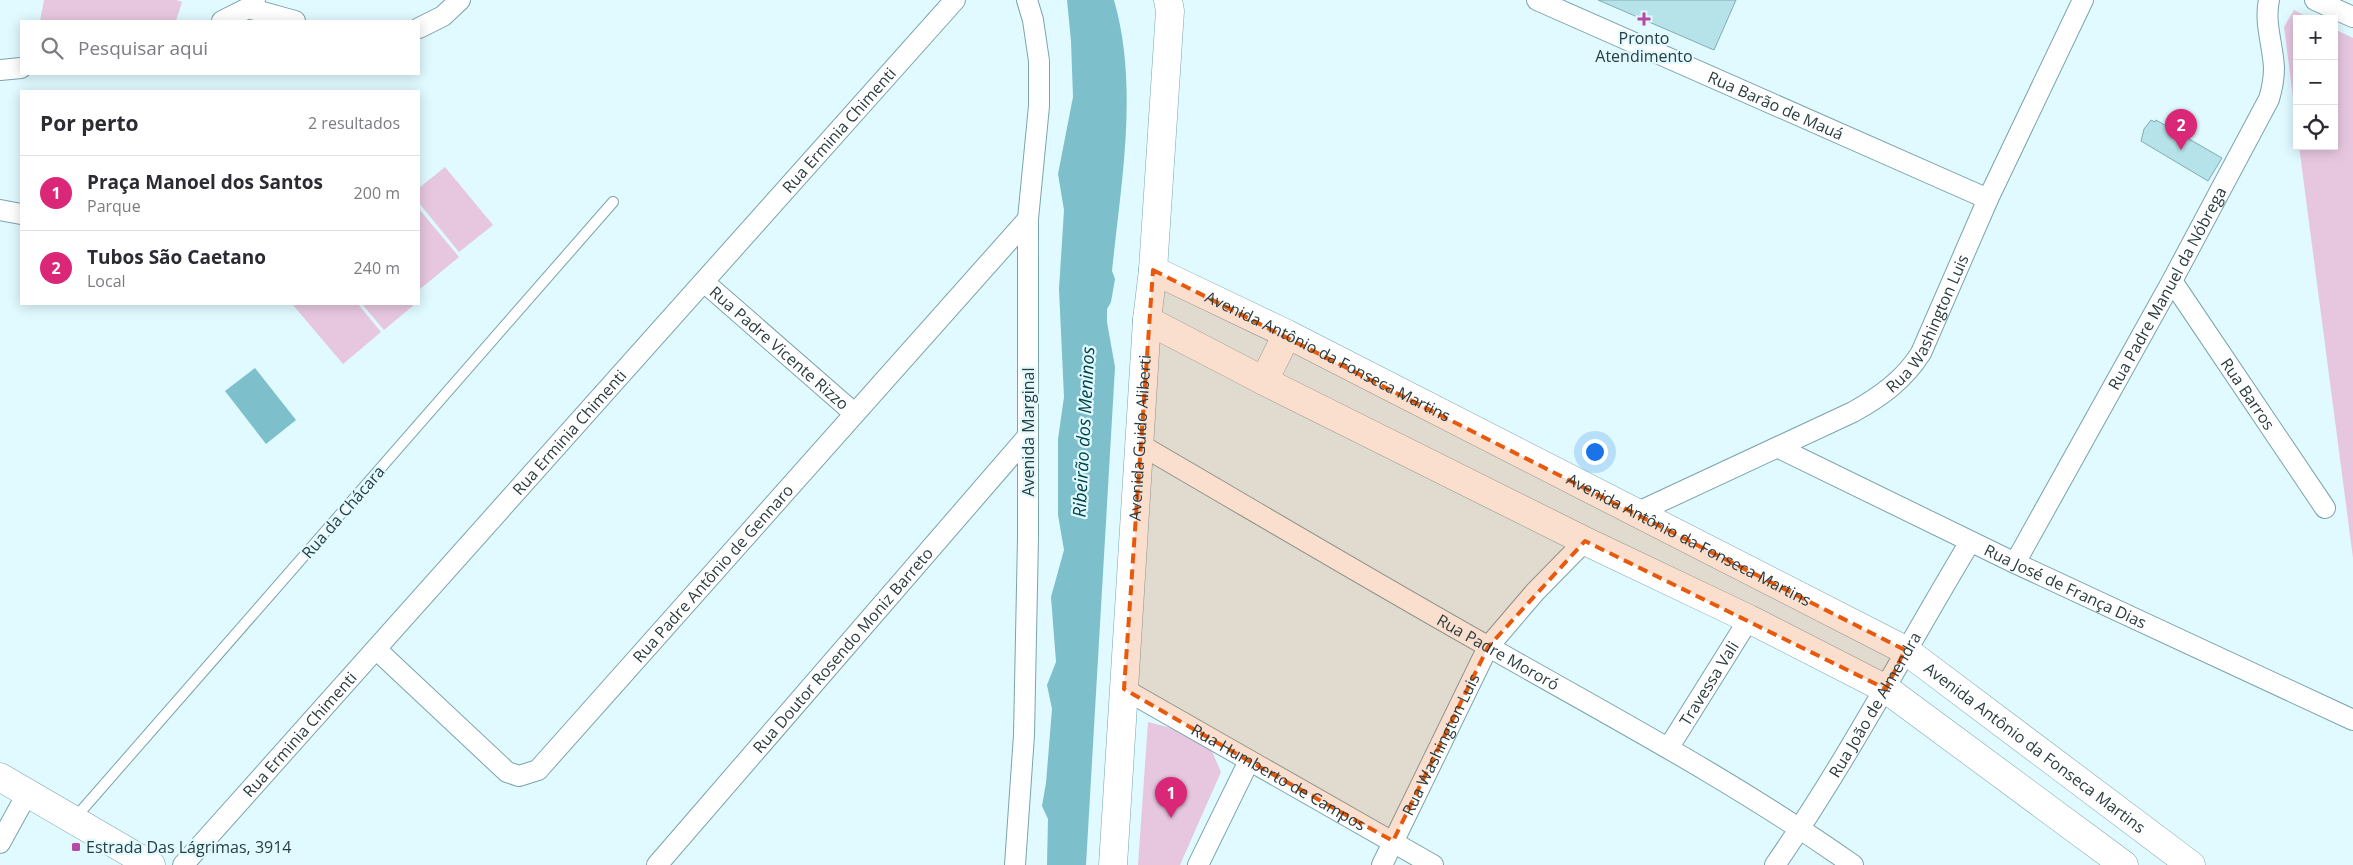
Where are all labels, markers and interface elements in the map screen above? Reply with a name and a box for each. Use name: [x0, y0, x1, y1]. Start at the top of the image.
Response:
marker: Pronto Atendimento: [1637, 12, 1651, 26]
map controls: [2293, 15, 2338, 150]
button: +: [2293, 15, 2338, 60]
search box: [20, 20, 420, 75]
place label: Pronto Atendimento: [1595, 27, 1693, 67]
icon: search: [38, 34, 66, 62]
text: Pesquisar aqui: [78, 35, 208, 61]
button: −: [2293, 60, 2338, 105]
street label: Rua Erminia Chimenti: [777, 63, 901, 198]
street label: Rua Barão de Mauá: [1705, 66, 1847, 145]
button: locate: [2293, 105, 2338, 150]
text: Por perto: [40, 109, 139, 137]
pin: 2: [2165, 109, 2197, 150]
text: 2 resultados: [308, 112, 400, 134]
text: Praça Manoel dos Santos: [87, 169, 323, 195]
text: 1: [51, 182, 61, 204]
text: 200 m: [354, 182, 400, 204]
street label: Rua Padre Manuel da Nóbrega: [2103, 183, 2231, 394]
text: Parque: [87, 195, 141, 217]
text: Tubos São Caetano: [87, 244, 266, 270]
street label: Rua Washington Luis: [1881, 251, 1974, 398]
text: 2: [51, 257, 61, 279]
text: 240 m: [354, 257, 400, 279]
text: Local: [87, 270, 126, 292]
street label: Rua Padre Vicente Rizzo: [705, 281, 854, 415]
street label: Avenida Antônio da Fonseca Martins: [1202, 286, 1454, 427]
water label: Ribeirão dos Meninos: [1067, 346, 1099, 518]
street label: Rua Barros: [2216, 353, 2280, 434]
street label: Avenida Guido Aliberti: [1123, 354, 1156, 521]
street label: Rua Erminia Chimenti: [507, 365, 631, 500]
street label: Avenida Marginal: [1017, 367, 1039, 497]
your location: [1582, 439, 1608, 465]
street label: Rua da Chácara: [297, 461, 389, 563]
street label: Avenida Antônio da Fonseca Martins: [1563, 468, 1815, 611]
street label: Rua Padre Antônio de Gennaro: [628, 479, 798, 667]
street label: Rua José de França Dias: [1981, 539, 2150, 634]
street label: Rua Doutor Rosendo Moniz Barreto: [748, 543, 938, 758]
street label: Rua Padre Mororó: [1433, 609, 1563, 695]
street label: Rua João de Almendra: [1824, 628, 1926, 782]
street label: Travessa Vali: [1674, 637, 1744, 730]
street label: Avenida Antônio da Fonseca Martins: [1920, 657, 2150, 838]
street label: Rua Erminia Chimenti: [238, 667, 361, 802]
street label: Rua Washington Luis: [1397, 670, 1484, 819]
street label: Rua Humberto de Campos: [1187, 719, 1370, 836]
pin: 1: [1155, 777, 1187, 818]
place label: Estrada Das Lágrimas, 3914: [86, 836, 292, 858]
marker: Estrada Das Lágrimas, 3914: [70, 841, 82, 853]

